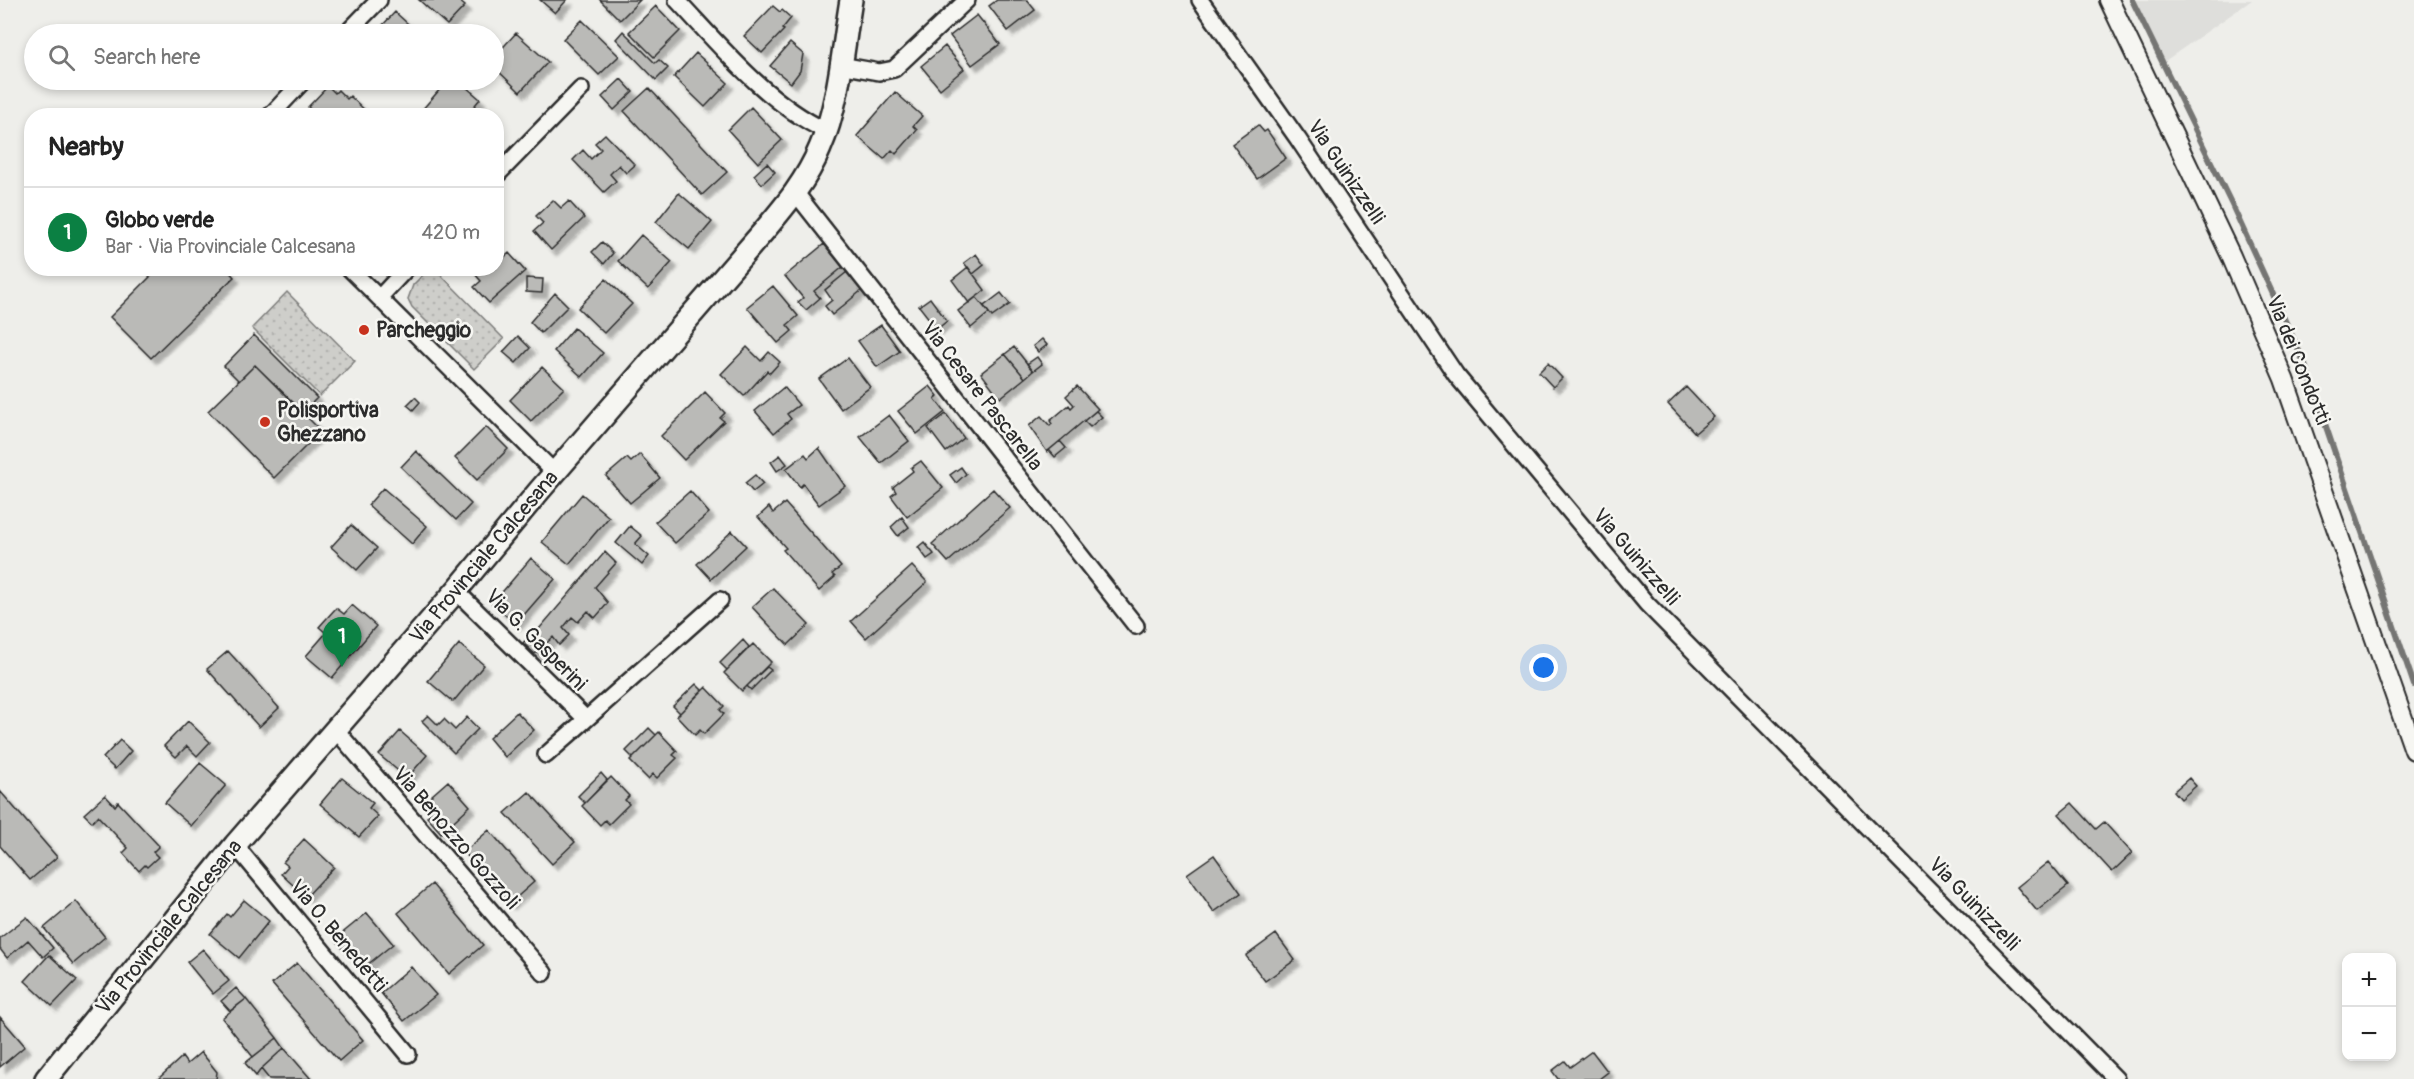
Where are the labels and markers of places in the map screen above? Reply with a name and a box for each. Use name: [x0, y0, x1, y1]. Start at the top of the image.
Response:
place label: Parcheggio: [376, 317, 472, 344]
marker: Parcheggio: [357, 323, 371, 337]
place label: Polisportiva Ghezzano: [277, 397, 379, 448]
marker: Polisportiva Ghezzano: [258, 415, 272, 429]
pin: 1: [322, 618, 362, 667]

